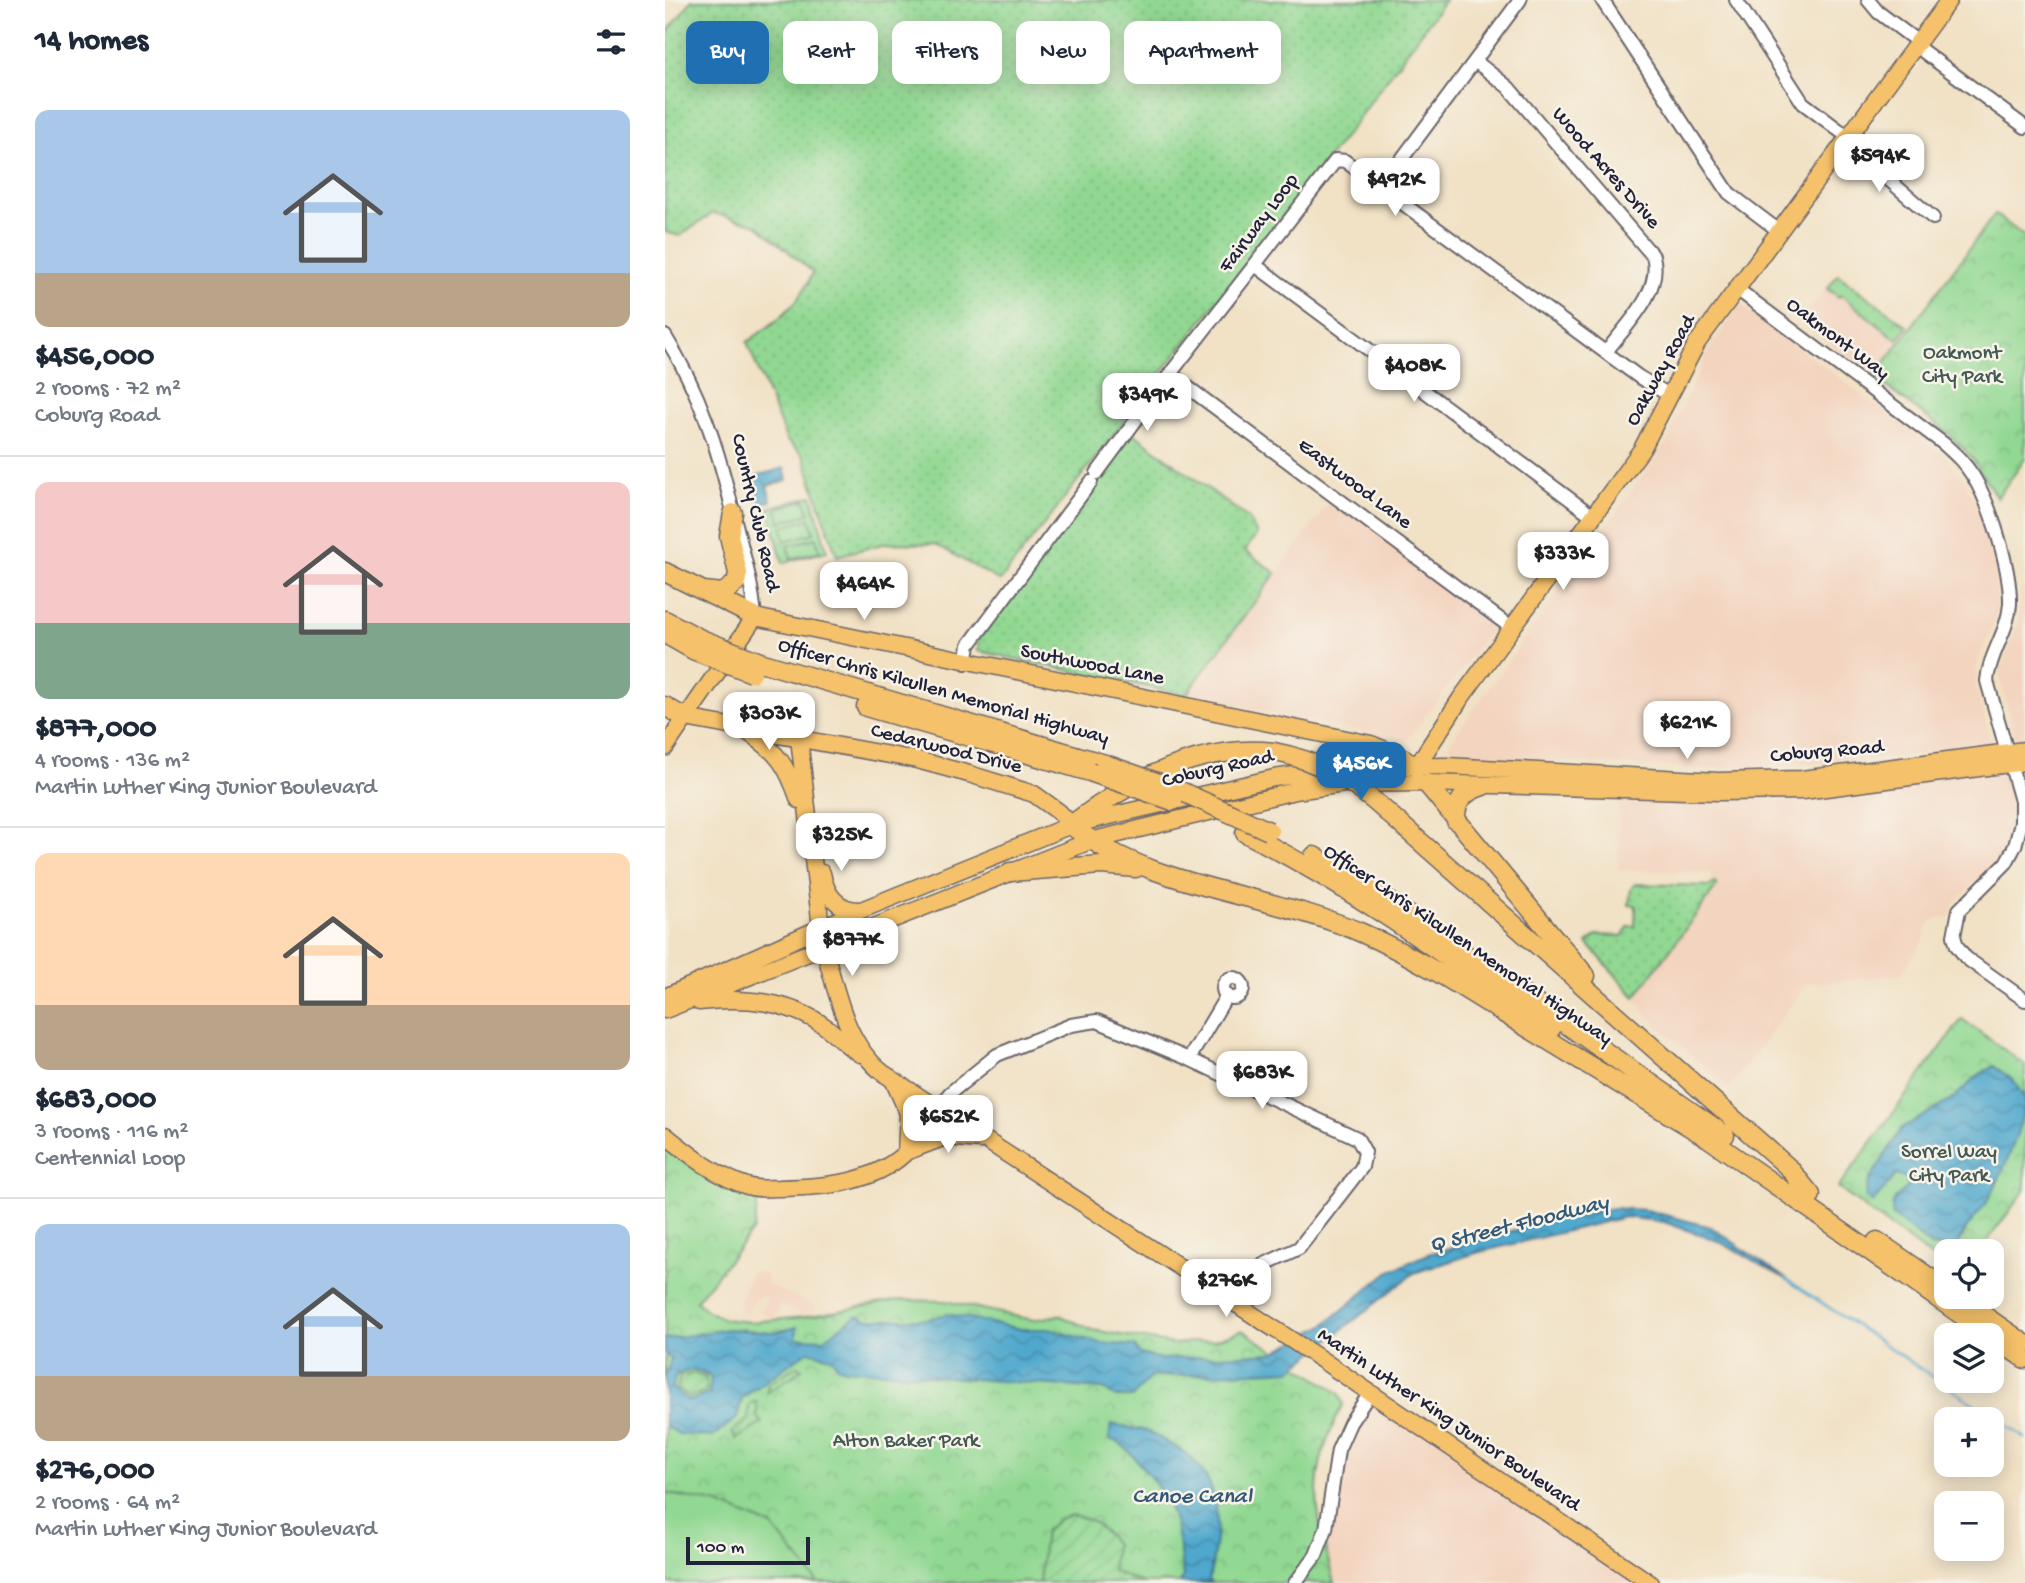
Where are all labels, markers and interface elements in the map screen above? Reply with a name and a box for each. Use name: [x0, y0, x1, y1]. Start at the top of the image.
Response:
chip: Buy: [686, 21, 769, 84]
chip: Rent: [783, 21, 878, 84]
chip: Filters: [892, 21, 1002, 84]
chip: New: [1016, 21, 1110, 84]
chip: Apartment: [1124, 21, 1281, 84]
icon: filters: [592, 23, 630, 61]
text: 14 homes: [35, 25, 148, 60]
street label: Wood Acres Drive: [1545, 103, 1665, 236]
pin: $594K: [1830, 134, 1928, 194]
text: $594K: [1850, 143, 1908, 170]
icon: home: [270, 155, 396, 281]
pin: $492K: [1346, 158, 1444, 218]
text: $492K: [1367, 167, 1423, 194]
street label: Fairway Loop: [1214, 169, 1306, 279]
street label: Oakmont Way: [1780, 293, 1894, 387]
street label: Oakway Road: [1621, 310, 1704, 431]
text: $456,000: [35, 341, 154, 376]
park label: Oakmont City Park: [1922, 342, 2005, 391]
pin: $408K: [1365, 344, 1463, 404]
text: $408K: [1384, 353, 1444, 380]
pin: $349K: [1098, 374, 1196, 433]
text: 2 rooms · 72 m²: [35, 376, 181, 403]
text: $349K: [1118, 382, 1176, 409]
text: Coburg Road: [35, 403, 159, 430]
street label: Country Club Road: [724, 432, 785, 596]
street label: Eastwood Lane: [1292, 434, 1417, 537]
icon: home: [270, 527, 396, 653]
pin: $333K: [1514, 532, 1612, 592]
text: $333K: [1534, 541, 1592, 568]
pin: $464K: [815, 562, 913, 622]
text: $464K: [836, 571, 892, 598]
street label: Officer Chris Kilcullen Memorial Highway: [775, 634, 1111, 752]
street label: Southwood Lane: [1018, 640, 1167, 692]
pin: $303K: [720, 692, 818, 752]
text: $303K: [739, 701, 799, 728]
pin: $621K: [1638, 702, 1736, 761]
text: $621K: [1659, 710, 1715, 737]
text: $877,000: [35, 713, 157, 748]
street label: Cedarwood Drive: [868, 719, 1025, 781]
street label: Coburg Road: [1769, 735, 1886, 770]
pin: $456K: [1312, 742, 1410, 802]
street label: Coburg Road: [1160, 745, 1278, 795]
text: 4 rooms · 136 m²: [35, 748, 190, 775]
text: $456K: [1332, 751, 1390, 778]
text: Martin Luther King Junior Boulevard: [35, 775, 377, 802]
pin: $325K: [792, 814, 890, 873]
text: $325K: [812, 822, 870, 849]
street label: Officer Chris Kilcullen Memorial Highway: [1318, 840, 1616, 1052]
icon: home: [270, 898, 396, 1024]
pin: $877K: [803, 918, 901, 978]
text: $877K: [822, 927, 882, 954]
pin: $683K: [1213, 1052, 1311, 1111]
text: $683K: [1232, 1060, 1292, 1087]
text: $683,000: [35, 1084, 156, 1119]
pin: $652K: [899, 1096, 997, 1155]
text: $652K: [919, 1104, 977, 1131]
text: 3 rooms · 116 m²: [35, 1119, 188, 1146]
park label: Sorrel Way City Park: [1901, 1141, 1997, 1190]
text: Centennial Loop: [35, 1146, 185, 1173]
water label: Q Street Floodway: [1427, 1189, 1613, 1260]
map controls: [1934, 1239, 2004, 1561]
button: locate: [1934, 1239, 2004, 1309]
pin: $276K: [1177, 1260, 1275, 1319]
text: $276K: [1197, 1268, 1255, 1295]
icon: home: [270, 1269, 396, 1395]
street label: Martin Luther King Junior Boulevard: [1312, 1323, 1586, 1519]
button: layers: [1934, 1323, 2004, 1393]
button: +: [1934, 1407, 2004, 1477]
park label: Alton Baker Park: [833, 1430, 982, 1455]
text: $276,000: [35, 1455, 155, 1490]
water label: Canoe Canal: [1132, 1484, 1254, 1511]
text: 2 rooms · 64 m²: [35, 1490, 180, 1517]
button: −: [1934, 1491, 2004, 1561]
text: Martin Luther King Junior Boulevard: [35, 1517, 377, 1544]
scale bar: [686, 1534, 810, 1566]
text: 100 m: [697, 1537, 744, 1560]

